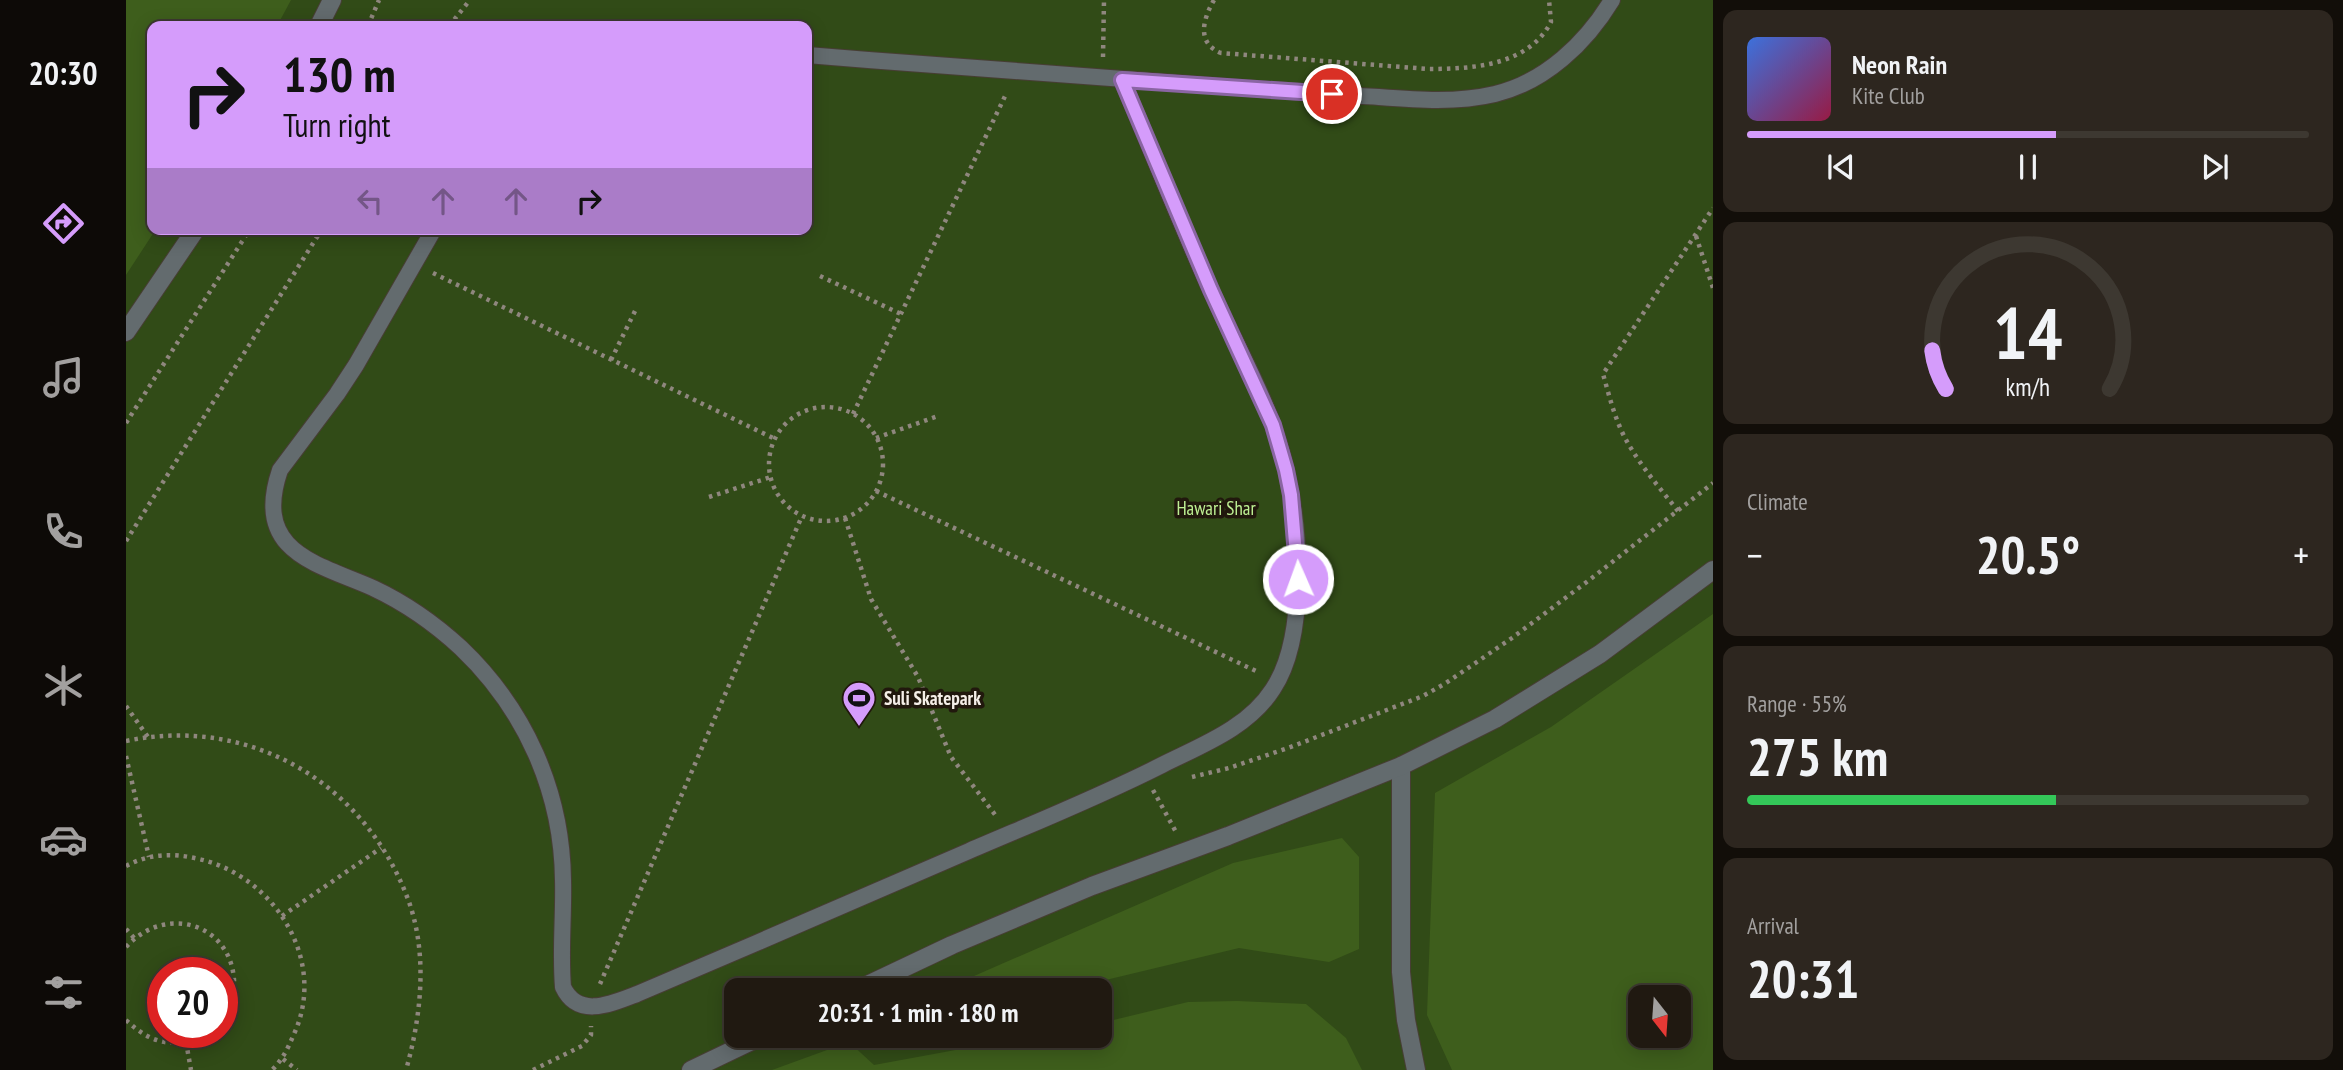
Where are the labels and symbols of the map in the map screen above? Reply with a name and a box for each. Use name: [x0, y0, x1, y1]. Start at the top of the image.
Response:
pin: [1302, 64, 1362, 124]
park label: Hawari Shar: [1176, 496, 1256, 520]
position arrow: [1261, 542, 1335, 616]
sports icon: Suli Skatepark: [840, 679, 878, 728]
place label: Suli Skatepark: [884, 686, 981, 710]
speed limit sign: 20: [147, 957, 238, 1048]
north arrow: [1628, 985, 1690, 1048]

